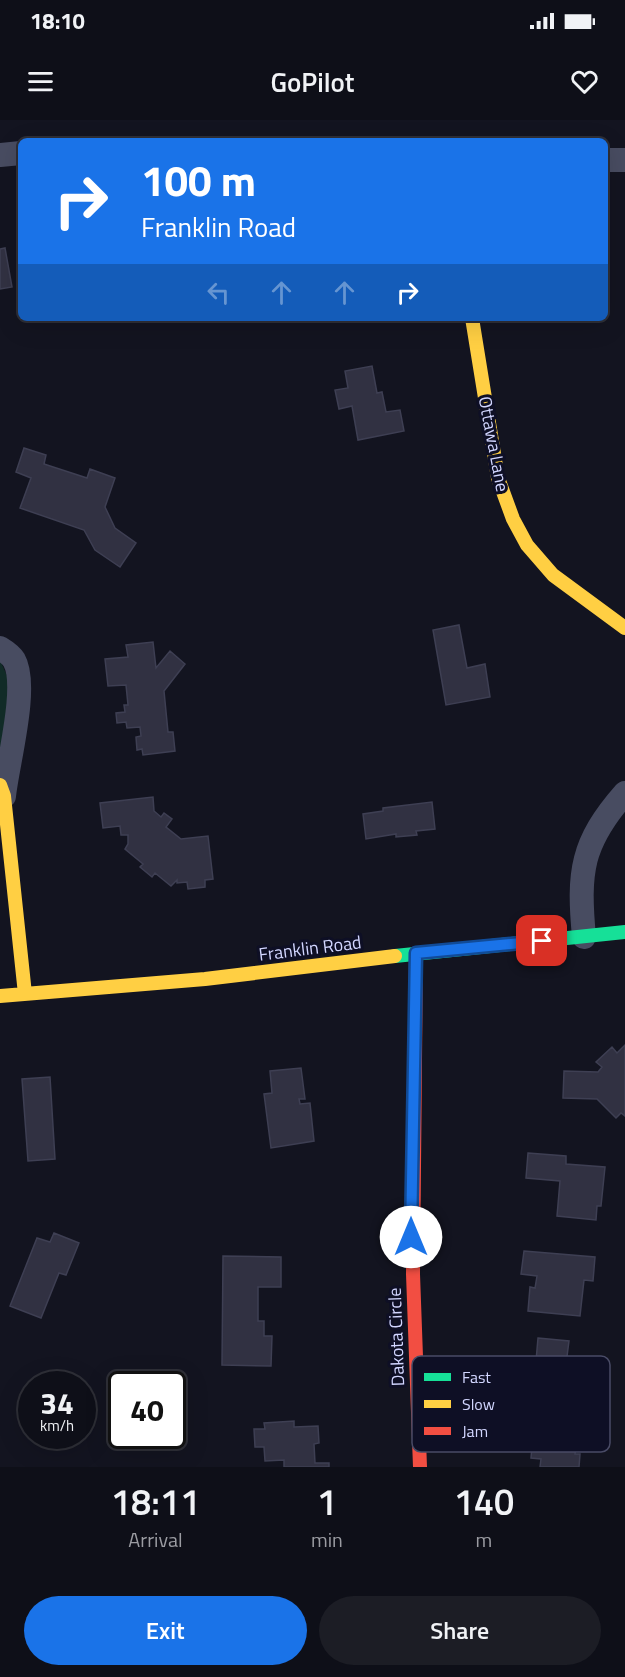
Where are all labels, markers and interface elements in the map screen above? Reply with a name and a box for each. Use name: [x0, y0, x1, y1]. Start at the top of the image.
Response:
text: 18:10: [30, 4, 85, 38]
text: GoPilot: [271, 61, 354, 102]
icon: menu: [24, 65, 57, 98]
icon: heart: [568, 65, 601, 98]
text: 100 m: [141, 148, 256, 212]
icon: right: [42, 162, 120, 240]
text: Franklin Road: [141, 206, 296, 247]
icon: left: [202, 276, 235, 309]
icon: ahead: [265, 276, 298, 309]
icon: ahead: [328, 276, 361, 309]
icon: right: [391, 276, 424, 309]
street label: Ottawa Lane: [472, 394, 516, 494]
pin: [516, 915, 567, 966]
icon: arrive: [525, 924, 558, 957]
street label: Franklin Road: [257, 928, 363, 968]
position arrow: [379, 1205, 443, 1269]
street label: Dakota Circle: [381, 1287, 411, 1387]
legend: [412, 1356, 610, 1452]
text: Fast: [462, 1365, 491, 1389]
speed limit sign: 40: [108, 1371, 186, 1449]
text: 34: [40, 1380, 74, 1426]
text: Slow: [462, 1392, 495, 1416]
text: km/h: [40, 1414, 74, 1437]
text: Jam: [462, 1419, 488, 1443]
text: 18:11: [111, 1474, 200, 1529]
text: 1: [317, 1474, 337, 1529]
text: 140: [454, 1474, 514, 1529]
text: Arrival: [128, 1524, 183, 1555]
text: min: [311, 1524, 343, 1555]
text: m: [476, 1524, 492, 1555]
button: Exit: [24, 1596, 307, 1665]
button: Share: [319, 1596, 601, 1665]

